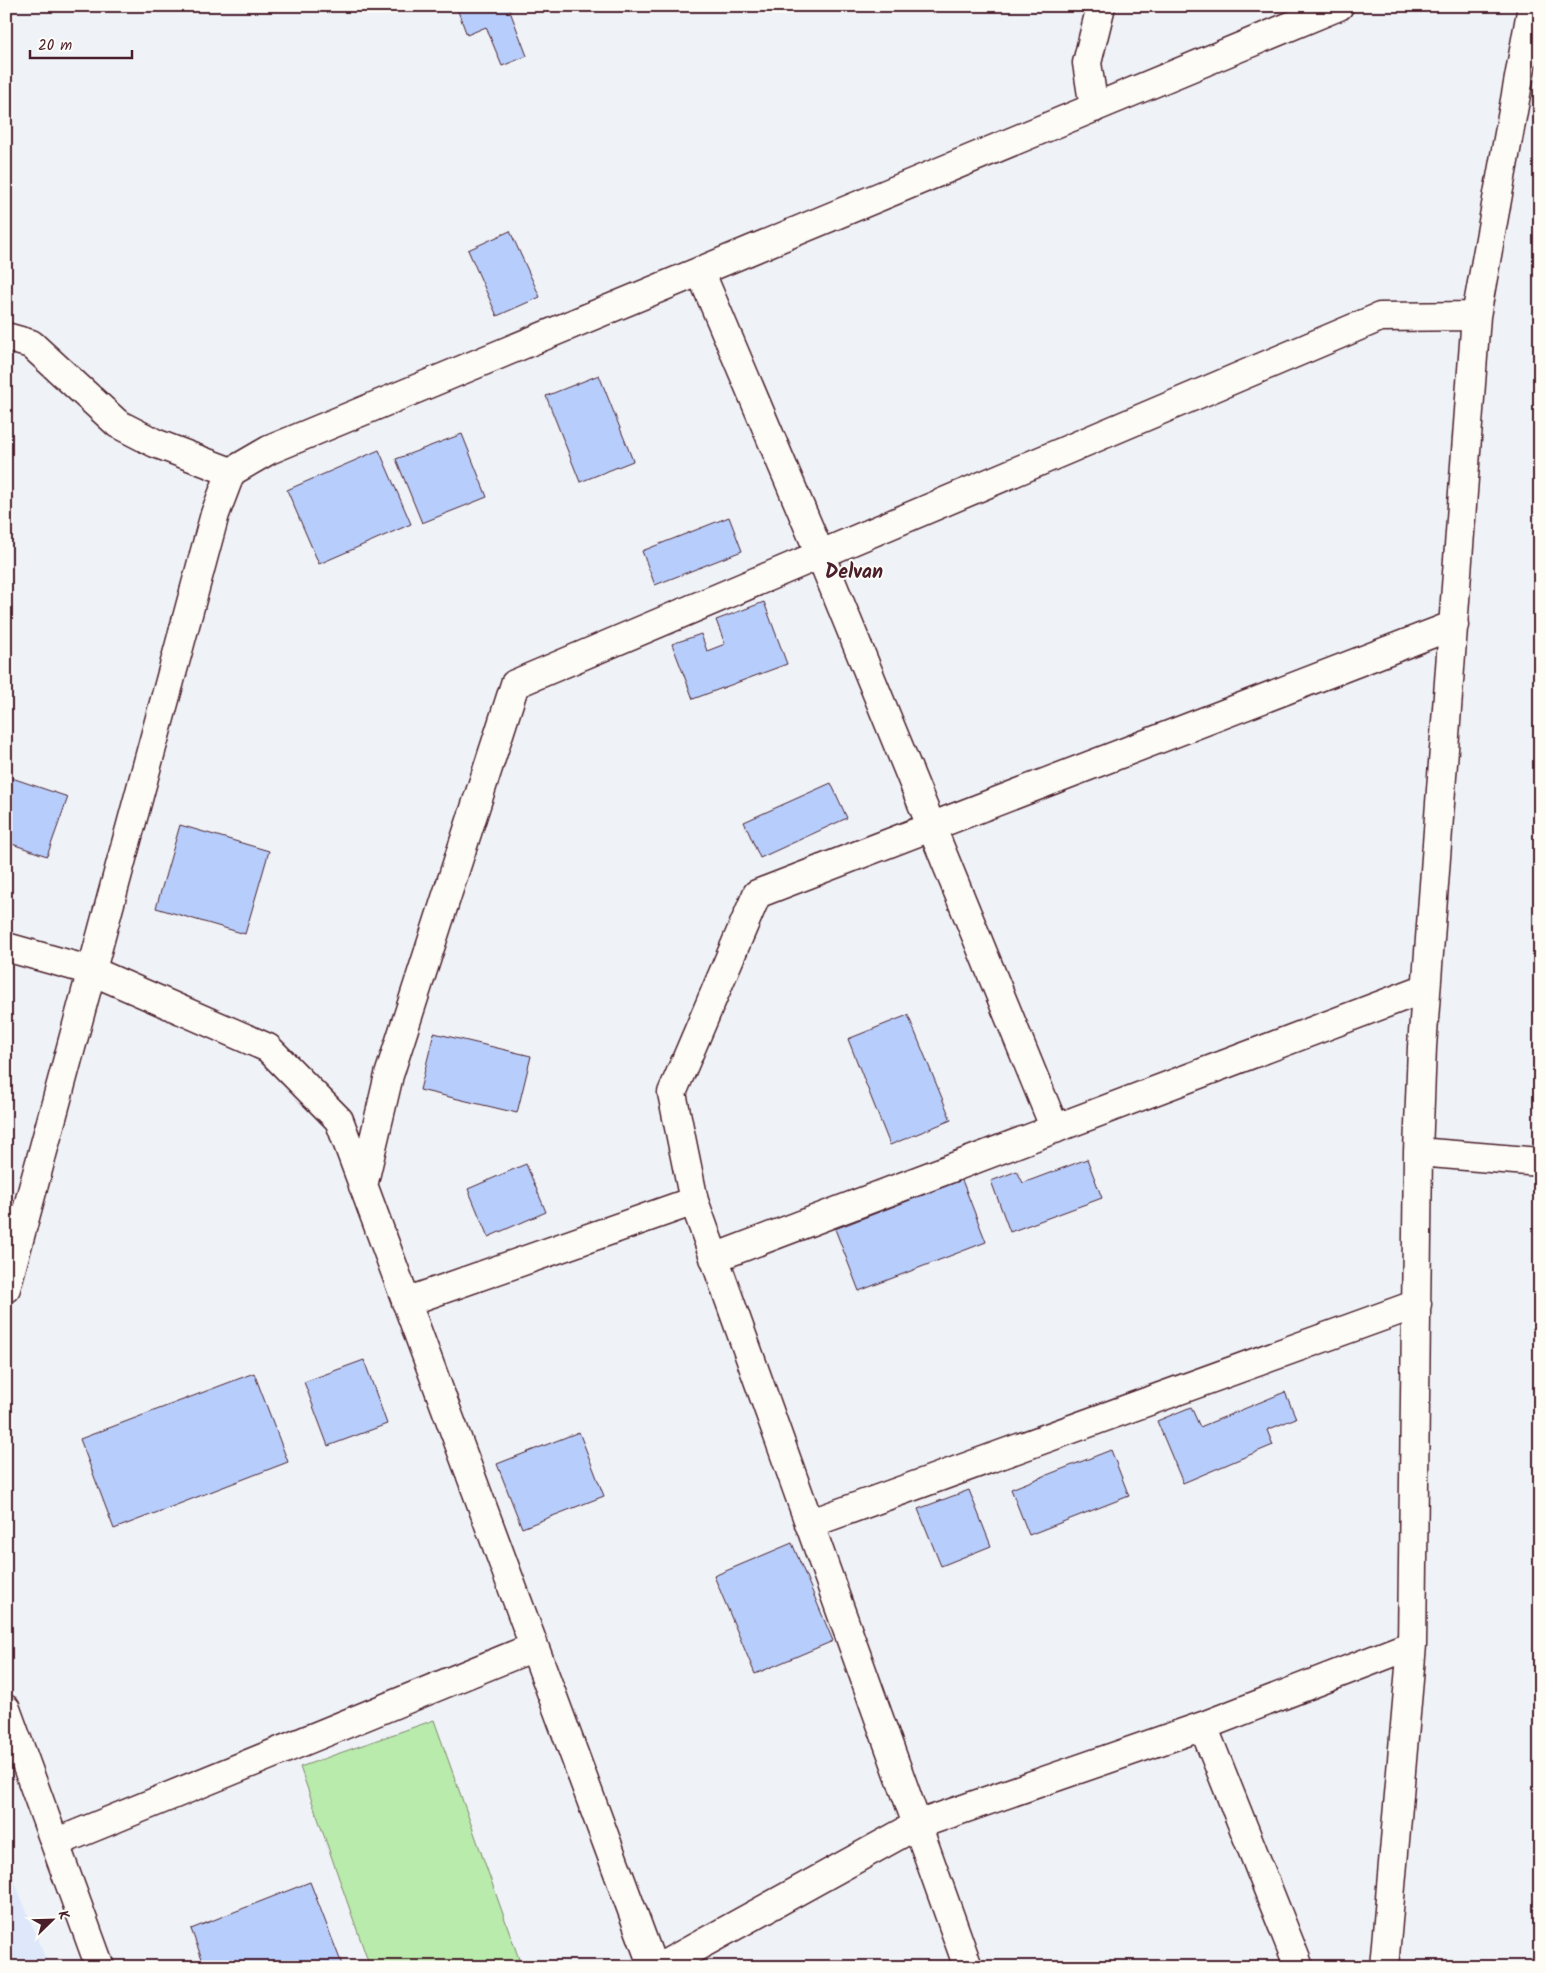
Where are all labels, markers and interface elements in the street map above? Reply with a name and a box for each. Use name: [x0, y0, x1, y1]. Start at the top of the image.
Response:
scale bar: [30, 28, 132, 60]
text: 20 m: [38, 34, 72, 58]
district label: Delvan: [825, 557, 883, 589]
north arrow: [28, 1896, 78, 1946]
text: K: [51, 1907, 75, 1924]

